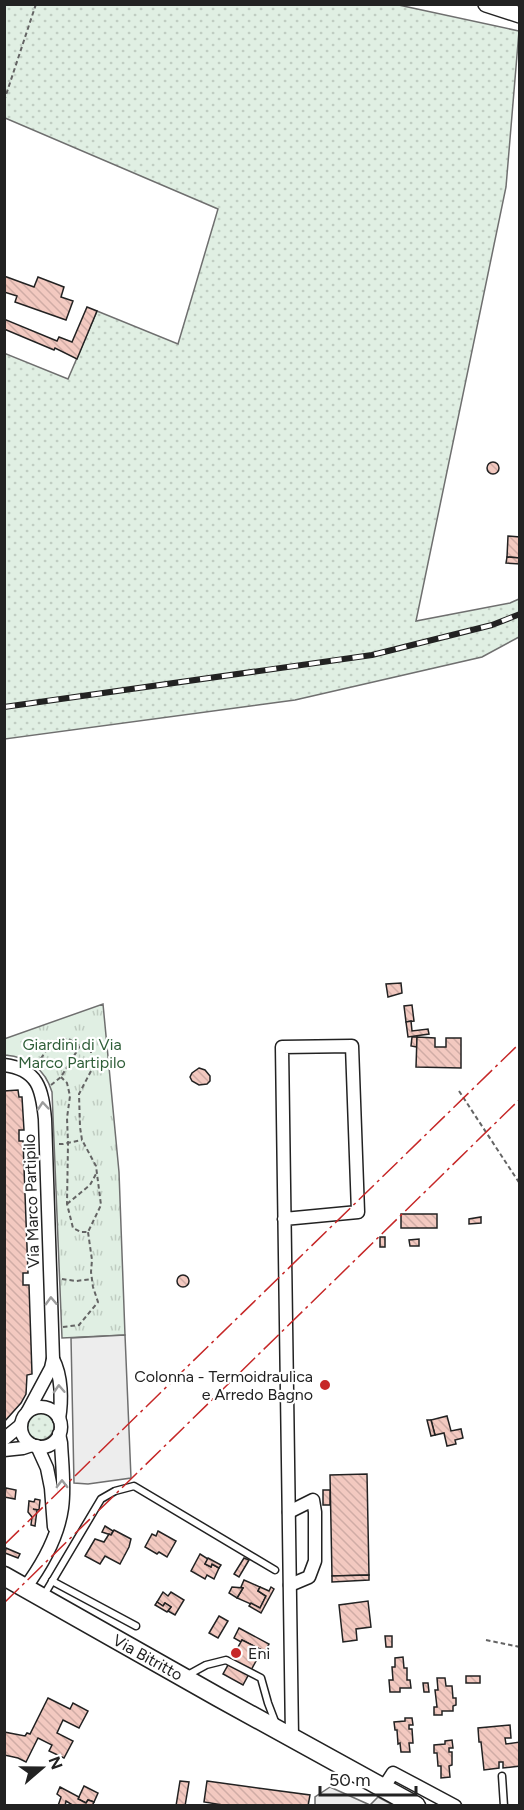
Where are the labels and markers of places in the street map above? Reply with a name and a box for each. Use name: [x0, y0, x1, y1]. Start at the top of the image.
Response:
place label: Colonna - Termoidraulica e Arredo Bagno: [134, 1367, 313, 1404]
marker: Colonna - Termoidraulica e Arredo Bagno: [318, 1378, 332, 1392]
place label: Eni: [248, 1644, 270, 1663]
marker: Eni: [229, 1646, 243, 1660]

